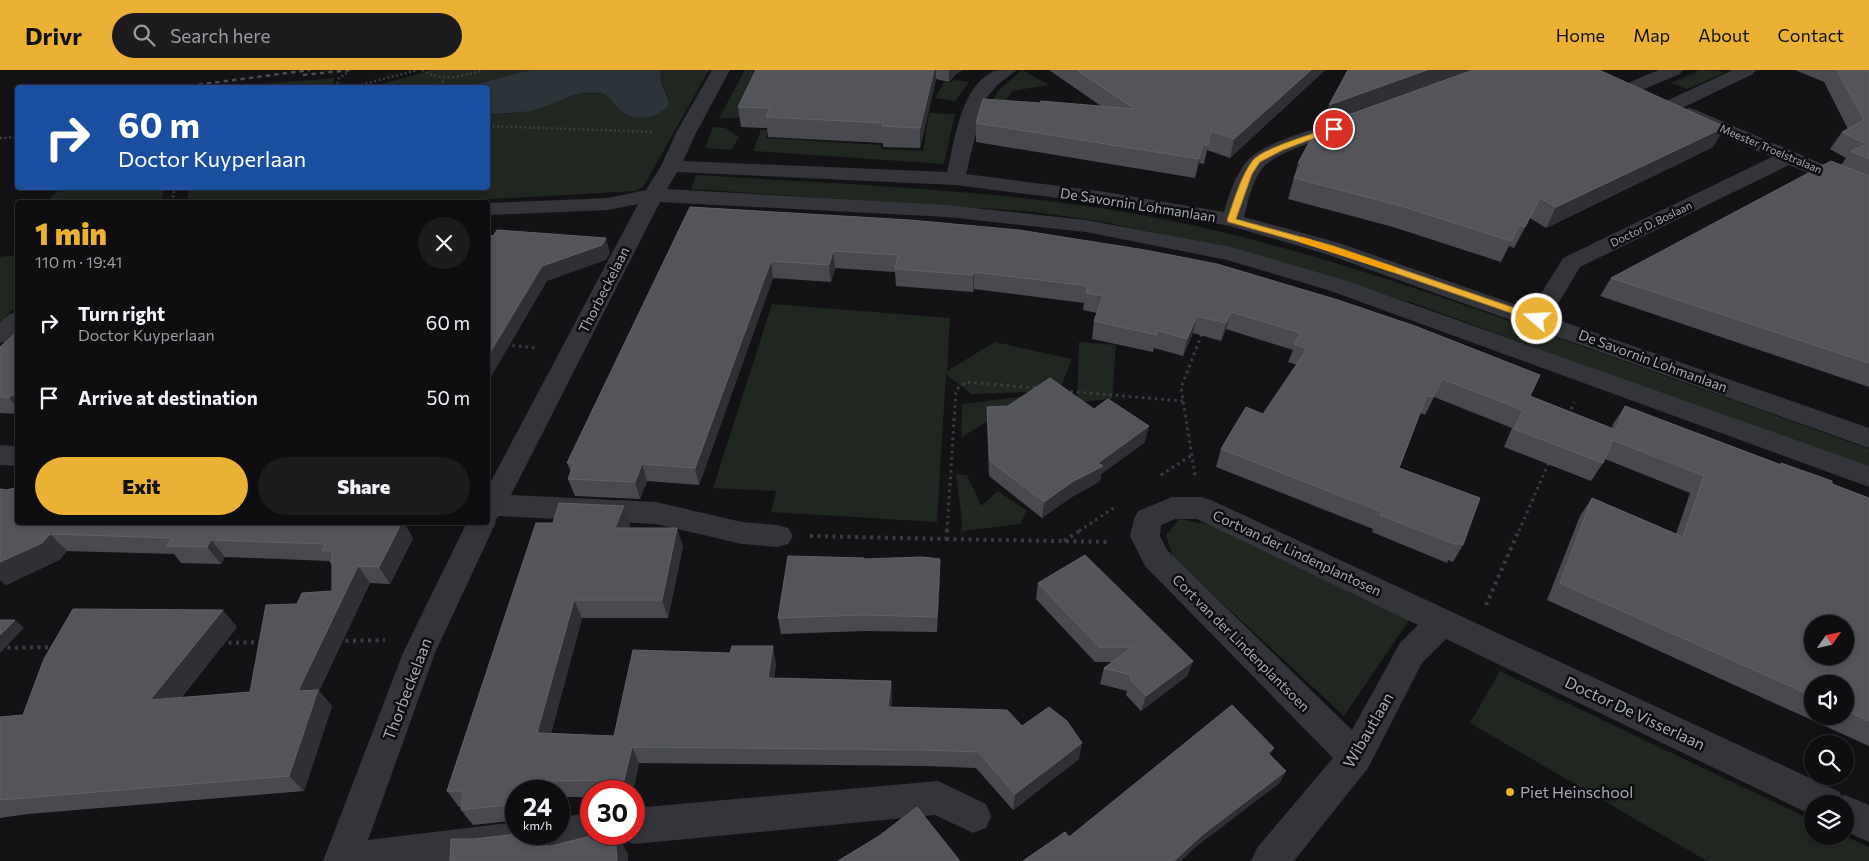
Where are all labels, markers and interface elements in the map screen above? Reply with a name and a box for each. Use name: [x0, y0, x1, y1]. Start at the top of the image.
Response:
search box: [112, 13, 462, 58]
text: Drivr: [25, 21, 82, 50]
icon: search: [130, 21, 158, 49]
text: Search here: [170, 24, 271, 47]
text: Home: [1556, 24, 1605, 46]
text: Map: [1633, 24, 1670, 46]
text: About: [1698, 24, 1750, 46]
text: Contact: [1778, 24, 1844, 46]
text: 60 m: [118, 102, 200, 145]
icon: right: [35, 105, 100, 170]
pin: [1313, 108, 1355, 150]
icon: arrive: [1320, 115, 1348, 143]
street label: Meester Troelstralaan: [1718, 121, 1824, 176]
text: Doctor Kuyperlaan: [118, 145, 306, 172]
street label: De Savornin Lohmanlaan: [1059, 184, 1217, 225]
street label: Doctor D. Boslaan: [1608, 198, 1694, 249]
text: 1 min: [35, 214, 107, 251]
button: close: [418, 217, 470, 269]
street label: Thorbeckelaan: [575, 244, 633, 336]
text: 110 m · 19:41: [35, 252, 122, 271]
position arrow: [1510, 292, 1562, 344]
text: Turn right: [78, 302, 165, 325]
icon: right: [35, 309, 63, 337]
text: 60 m: [426, 311, 470, 334]
text: Doctor Kuyperlaan: [78, 325, 215, 344]
street label: De Savornin Lohmanlaan: [1576, 326, 1730, 395]
icon: arrive: [35, 384, 63, 412]
text: Arrive at destination: [78, 386, 258, 409]
text: 50 m: [426, 386, 470, 409]
button: Exit: [35, 457, 248, 515]
button: Share: [258, 457, 470, 515]
street label: Cortvan der Lindenplantosen: [1210, 506, 1384, 599]
street label: Cort van der Lindenplantsoen: [1169, 571, 1313, 715]
north arrow: [1804, 615, 1854, 665]
map controls: [1804, 615, 1854, 845]
street label: Thorbeckelaan: [378, 635, 435, 743]
street label: Doctor De Visserlaan: [1562, 672, 1708, 753]
button: sound: [1804, 675, 1854, 725]
street label: Wibautlaan: [1338, 689, 1397, 771]
button: search: [1804, 735, 1854, 785]
speed limit sign: 30: [580, 780, 645, 845]
place label: Piet Heinschool: [1520, 782, 1633, 801]
marker: Piet Heinschool: [1504, 786, 1516, 798]
text: 24: [523, 791, 552, 821]
button: layers: [1804, 795, 1854, 845]
text: km/h: [523, 818, 552, 832]

